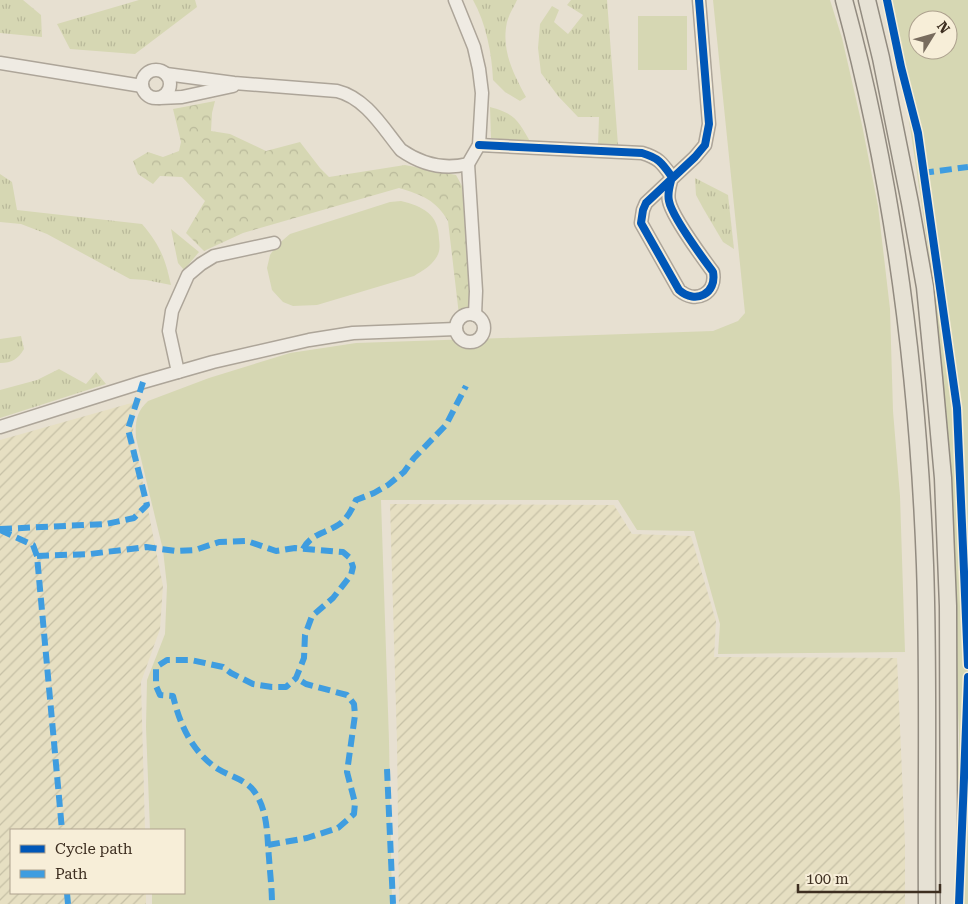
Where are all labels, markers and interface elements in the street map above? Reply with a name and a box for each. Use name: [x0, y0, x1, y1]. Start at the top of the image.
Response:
north arrow: [908, 10, 958, 60]
text: N: [934, 18, 953, 36]
legend: [10, 829, 185, 894]
text: Cycle path: [55, 840, 133, 858]
scale bar: [798, 862, 940, 894]
text: Path: [55, 865, 88, 883]
text: 100 m: [806, 870, 849, 888]

